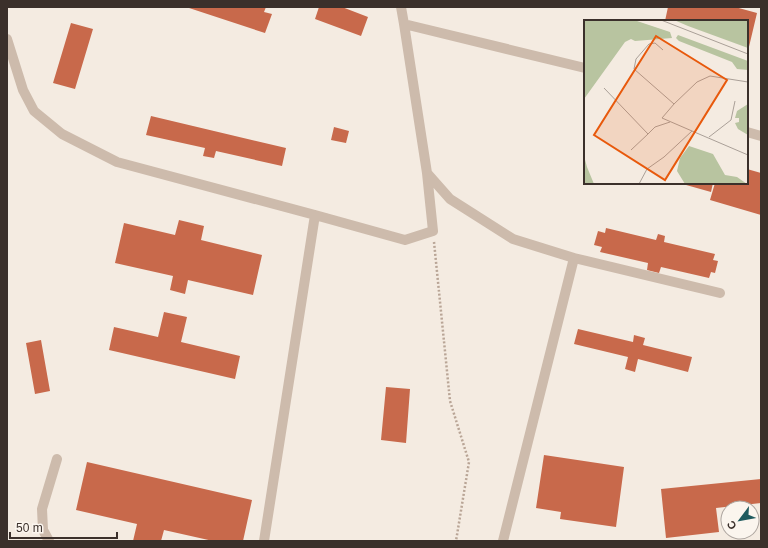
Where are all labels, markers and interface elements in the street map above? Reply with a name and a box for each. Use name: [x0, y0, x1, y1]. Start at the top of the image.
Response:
inset map: [584, 20, 748, 184]
north arrow: [720, 500, 760, 540]
scale bar: [10, 514, 117, 540]
text: С: [724, 519, 739, 532]
text: 50 m: [16, 521, 43, 535]

